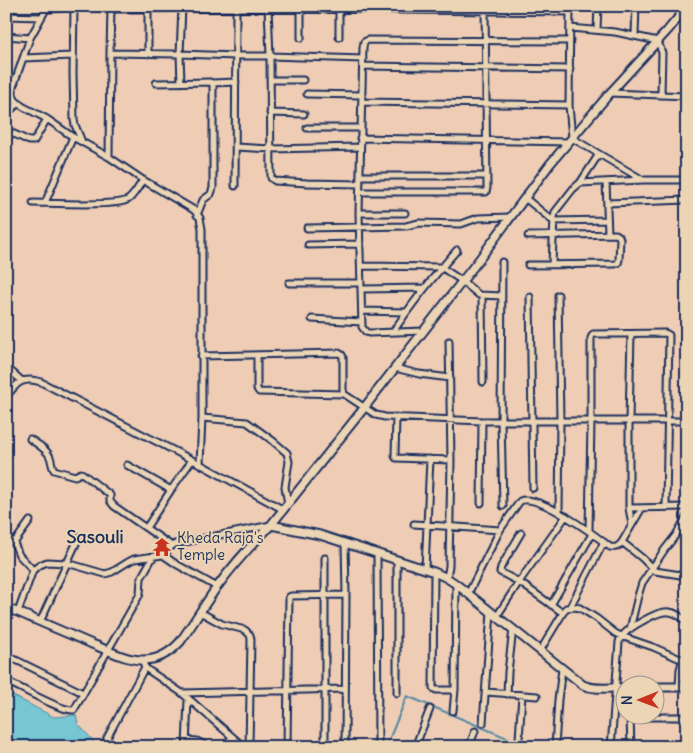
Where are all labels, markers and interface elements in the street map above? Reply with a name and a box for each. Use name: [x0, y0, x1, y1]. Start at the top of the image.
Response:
district label: Sasouli: [66, 525, 124, 548]
place label: Kheda Raja's Temple: [177, 528, 264, 564]
temple icon: Kheda Raja's Temple: [151, 536, 173, 558]
north arrow: [616, 676, 666, 726]
text: N: [618, 695, 636, 705]

